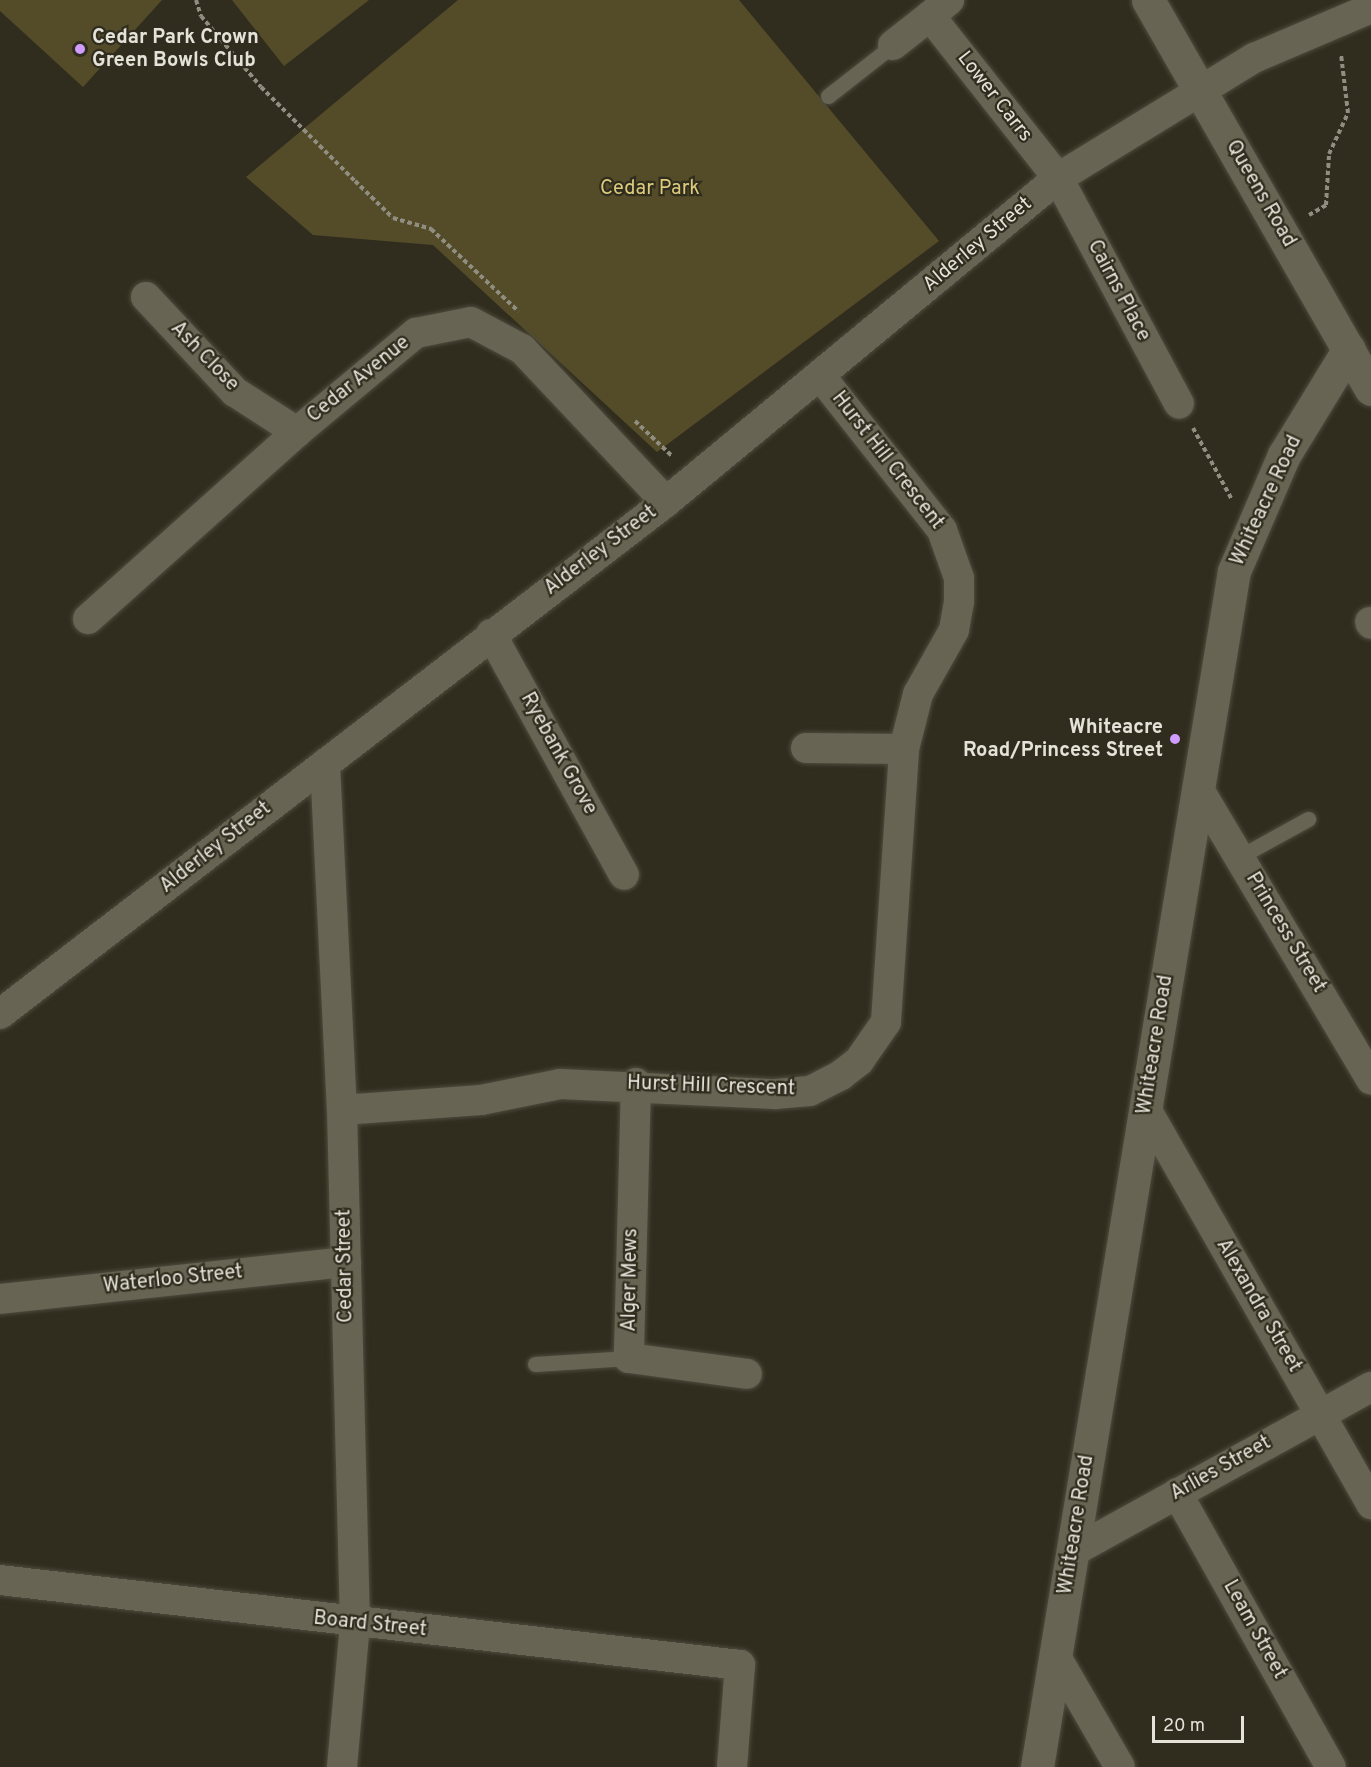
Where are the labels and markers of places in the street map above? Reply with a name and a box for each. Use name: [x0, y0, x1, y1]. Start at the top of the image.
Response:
place label: Cedar Park Crown Green Bowls Club: [92, 26, 259, 73]
marker: Cedar Park Crown Green Bowls Club: [73, 42, 87, 56]
place label: Whiteacre Road/Princess Street: [963, 716, 1163, 763]
marker: Whiteacre Road/Princess Street: [1168, 732, 1182, 746]

